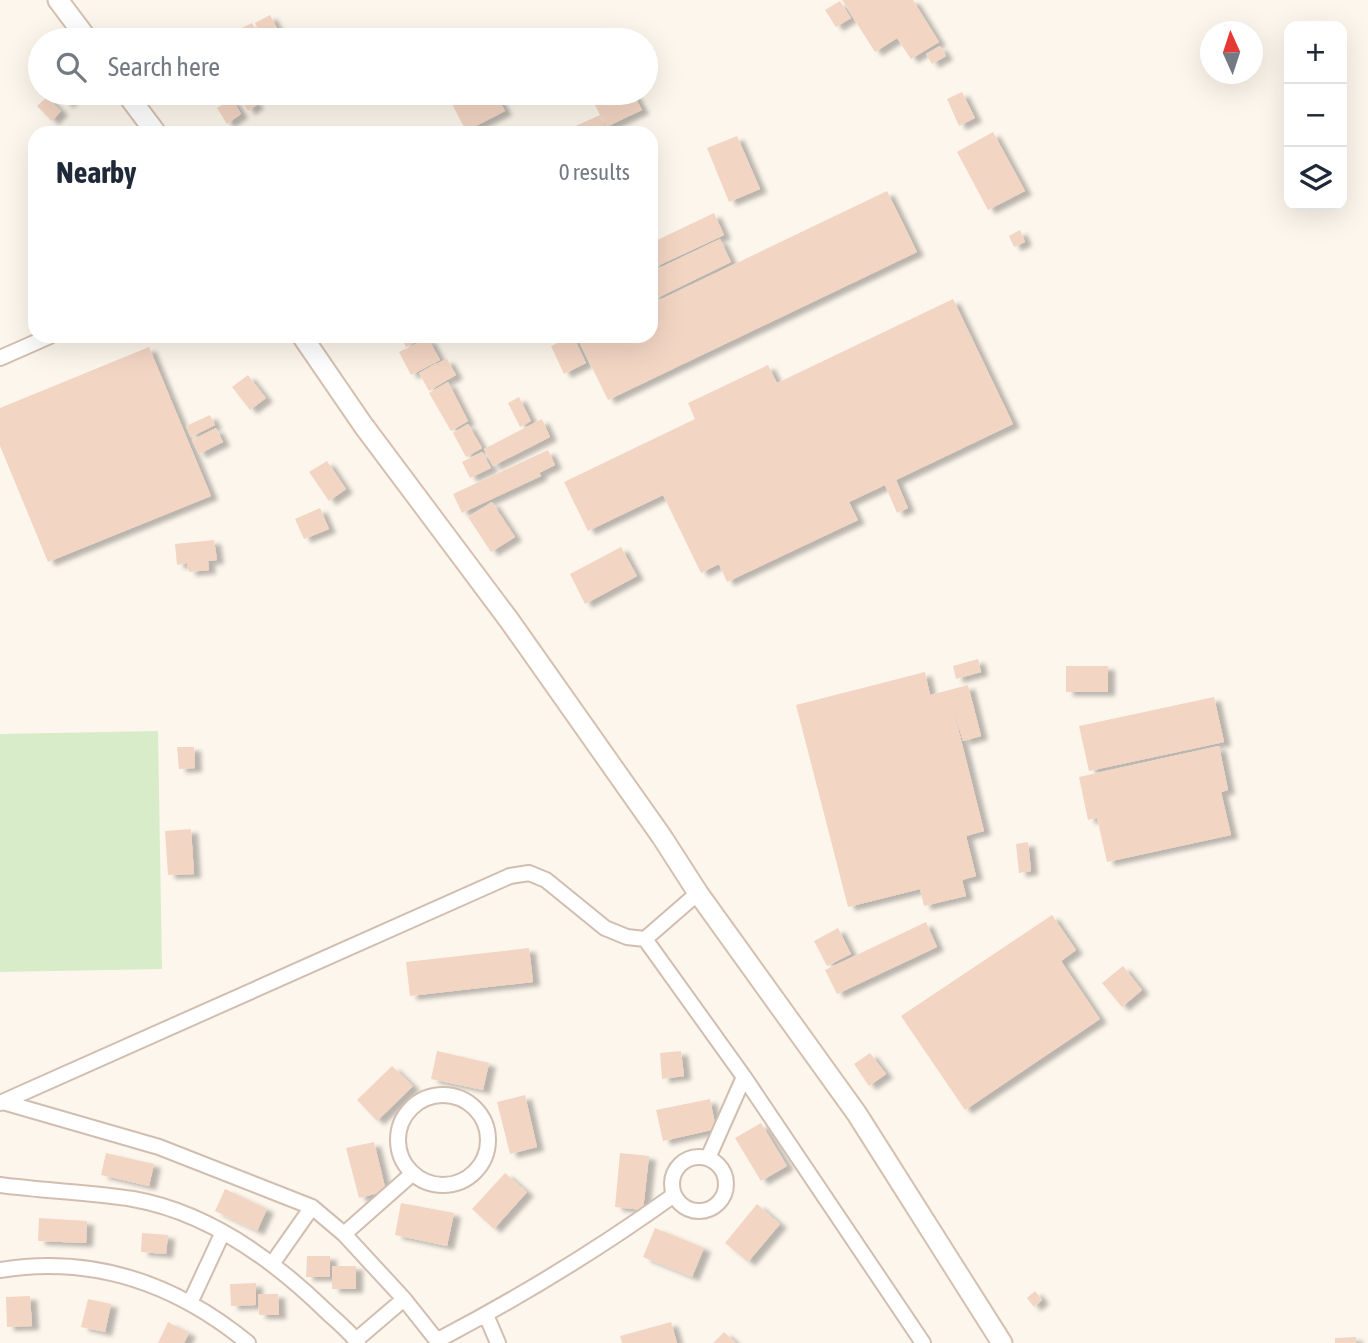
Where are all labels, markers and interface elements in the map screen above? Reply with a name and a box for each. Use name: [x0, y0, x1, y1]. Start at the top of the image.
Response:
north arrow: [1200, 21, 1263, 84]
map controls: [1284, 21, 1347, 210]
button: +: [1284, 21, 1347, 84]
search box: [28, 28, 658, 105]
icon: search: [52, 48, 90, 86]
text: Search here: [108, 52, 220, 82]
button: −: [1284, 84, 1347, 147]
button: layers: [1284, 147, 1347, 210]
text: Nearby: [56, 155, 136, 189]
text: 0 results: [559, 159, 630, 185]

